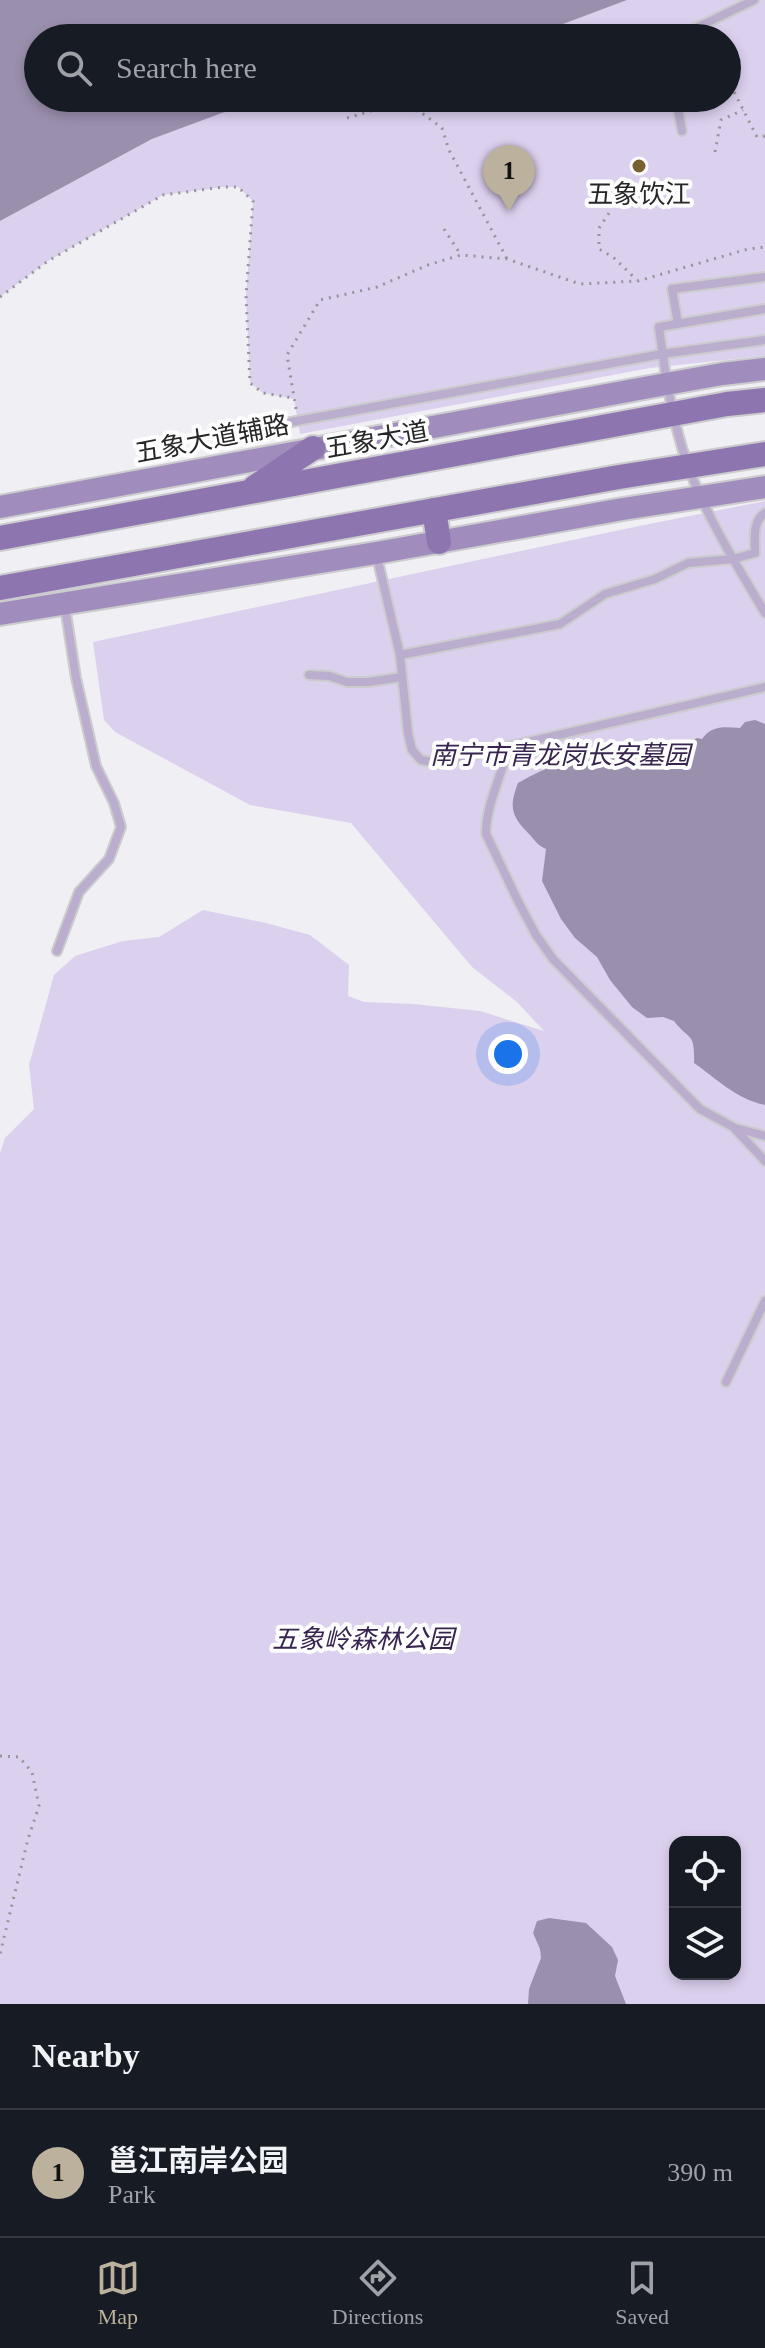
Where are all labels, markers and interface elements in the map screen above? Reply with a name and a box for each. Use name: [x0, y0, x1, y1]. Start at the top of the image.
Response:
search box: [24, 24, 741, 112]
icon: search: [52, 46, 96, 90]
text: Search here: [116, 51, 257, 84]
pin: 1: [483, 145, 535, 211]
marker: 五象饮江: [630, 157, 648, 175]
place label: 五象饮江: [587, 180, 691, 209]
street label: 五象大道辅路: [133, 410, 291, 468]
street label: 五象大道: [323, 417, 431, 463]
park label: 南宁市青龙岗长安墓园: [430, 741, 694, 770]
your location: [488, 1034, 528, 1074]
park label: 五象岭森林公园: [272, 1625, 458, 1654]
map controls: [669, 1836, 741, 1980]
button: locate: [669, 1836, 741, 1908]
button: layers: [669, 1908, 741, 1980]
text: Nearby: [32, 2037, 140, 2074]
text: 邕江南岸公园: [108, 2144, 288, 2177]
text: 1: [52, 2158, 65, 2187]
text: 390 m: [667, 2158, 733, 2187]
text: Park: [108, 2180, 156, 2209]
tab: Map: [96, 2256, 140, 2330]
tab: Directions: [332, 2256, 423, 2330]
tab: Saved: [615, 2256, 669, 2330]

